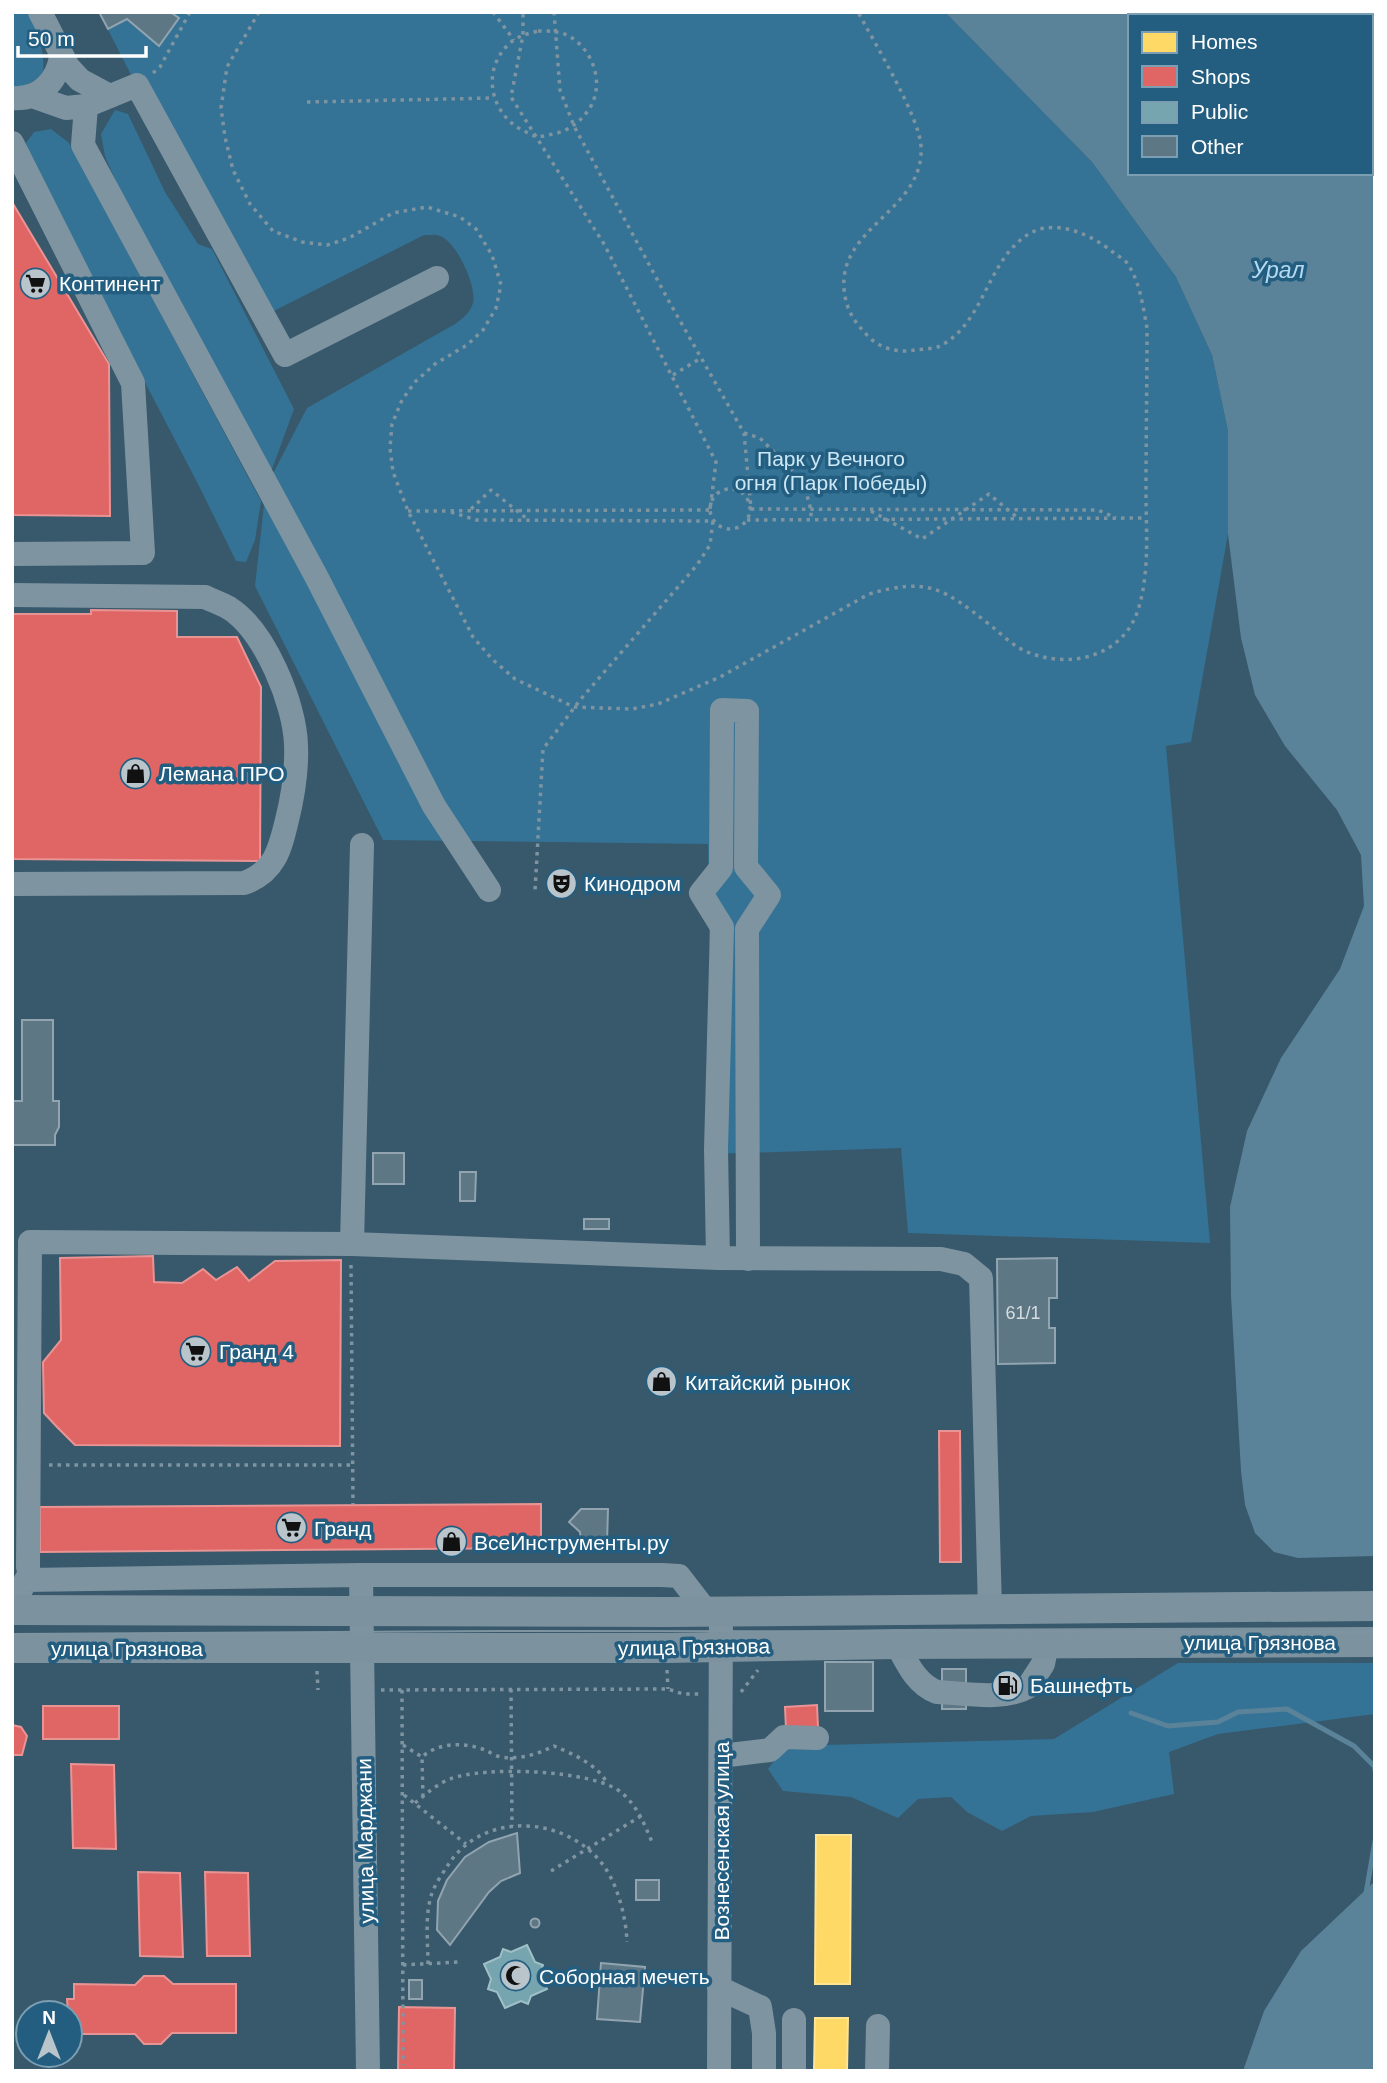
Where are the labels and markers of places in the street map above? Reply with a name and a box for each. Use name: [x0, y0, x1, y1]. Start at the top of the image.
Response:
supermarket icon: Континент: [19, 266, 53, 300]
place label: Континент: [59, 272, 161, 295]
shop icon: Лемана ПРО: [119, 756, 153, 790]
place label: Лемана ПРО: [159, 762, 285, 785]
theatre icon: Кинодром: [544, 866, 578, 900]
place label: Кинодром: [584, 872, 681, 895]
supermarket icon: Гранд 4: [179, 1334, 213, 1368]
place label: Гранд 4: [219, 1340, 294, 1363]
shop icon: Китайский рынок: [645, 1365, 679, 1399]
place label: Китайский рынок: [685, 1371, 851, 1394]
supermarket icon: Гранд: [274, 1511, 308, 1545]
place label: Гранд: [314, 1517, 371, 1540]
shop icon: ВсеИнструменты.ру: [434, 1525, 468, 1559]
place label: ВсеИнструменты.ру: [474, 1531, 669, 1554]
fuel station icon: Башнефть: [990, 1668, 1024, 1702]
place label: Башнефть: [1030, 1674, 1133, 1697]
mosque icon: Соборная мечеть: [499, 1959, 533, 1993]
place label: Соборная мечеть: [539, 1965, 710, 1988]

